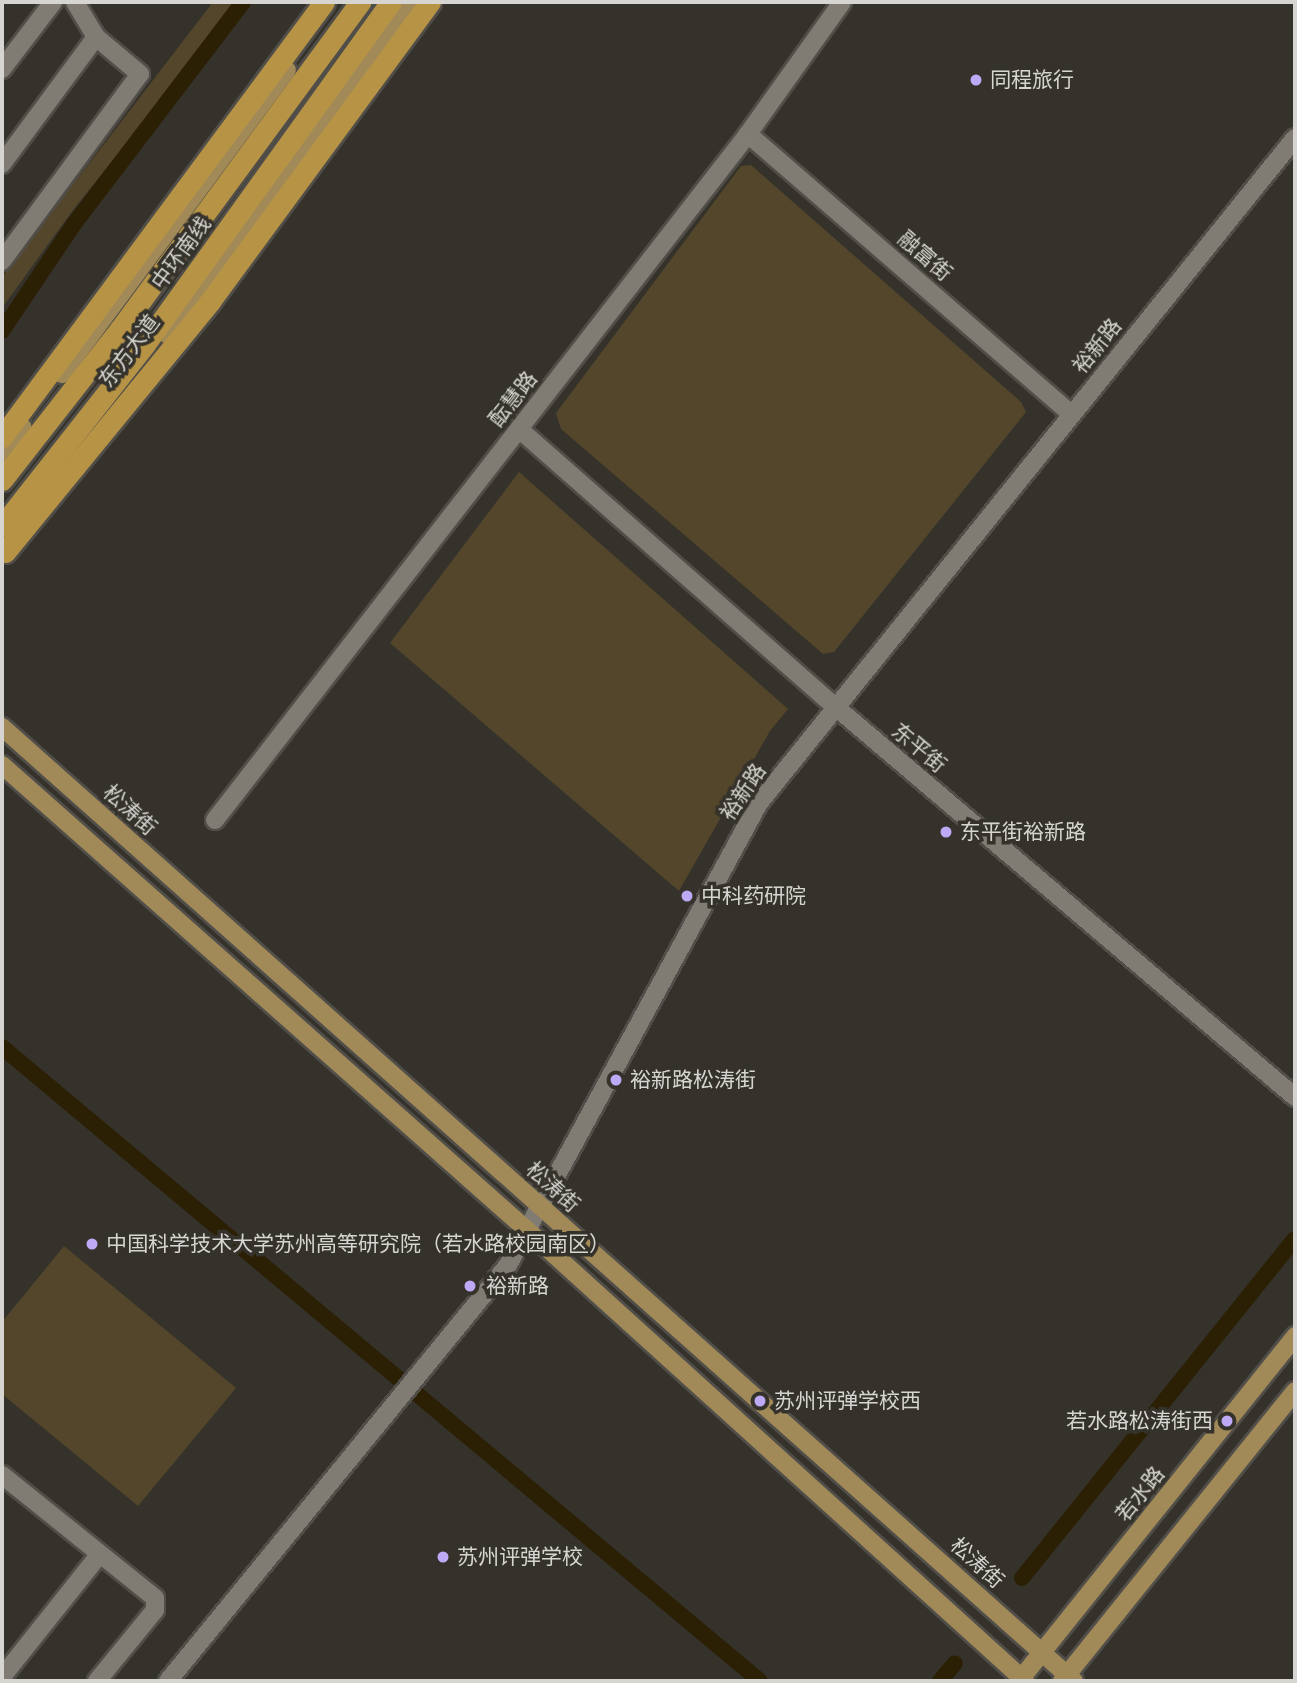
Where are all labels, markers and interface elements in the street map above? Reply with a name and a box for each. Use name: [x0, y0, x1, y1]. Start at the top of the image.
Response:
place label: 同程旅行: [990, 67, 1074, 93]
marker: 同程旅行: [968, 72, 984, 88]
street label: 中环南线: [146, 212, 216, 294]
street label: 融富街: [893, 226, 957, 286]
street label: 东方大道: [94, 310, 164, 392]
street label: 裕新路: [1067, 314, 1127, 378]
street label: 酝慧路: [484, 366, 542, 432]
street label: 东平街: [887, 718, 951, 778]
street label: 裕新路: [715, 759, 771, 825]
street label: 松涛街: [98, 780, 162, 840]
place label: 东平街裕新路: [960, 819, 1086, 845]
marker: 东平街裕新路: [938, 824, 954, 840]
place label: 中科药研院: [701, 883, 806, 909]
marker: 中科药研院: [679, 888, 695, 904]
place label: 裕新路松涛街: [630, 1067, 756, 1093]
marker: 裕新路松涛街: [608, 1072, 624, 1088]
street label: 松涛街: [521, 1157, 585, 1217]
place label: 中国科学技术大学苏州高等研究院（若水路校园南区）: [106, 1231, 610, 1257]
marker: 中国科学技术大学苏州高等研究院（若水路校园南区）: [84, 1236, 100, 1252]
place label: 裕新路: [486, 1273, 549, 1299]
marker: 裕新路: [460, 1276, 480, 1296]
place label: 苏州评弹学校西: [774, 1388, 921, 1414]
marker: 苏州评弹学校西: [752, 1393, 768, 1409]
place label: 若水路松涛街西: [1066, 1408, 1213, 1434]
marker: 若水路松涛街西: [1219, 1413, 1235, 1429]
street label: 若水路: [1110, 1462, 1170, 1526]
street label: 松涛街: [945, 1533, 1009, 1593]
place label: 苏州评弹学校: [457, 1544, 583, 1570]
marker: 苏州评弹学校: [435, 1549, 451, 1565]

